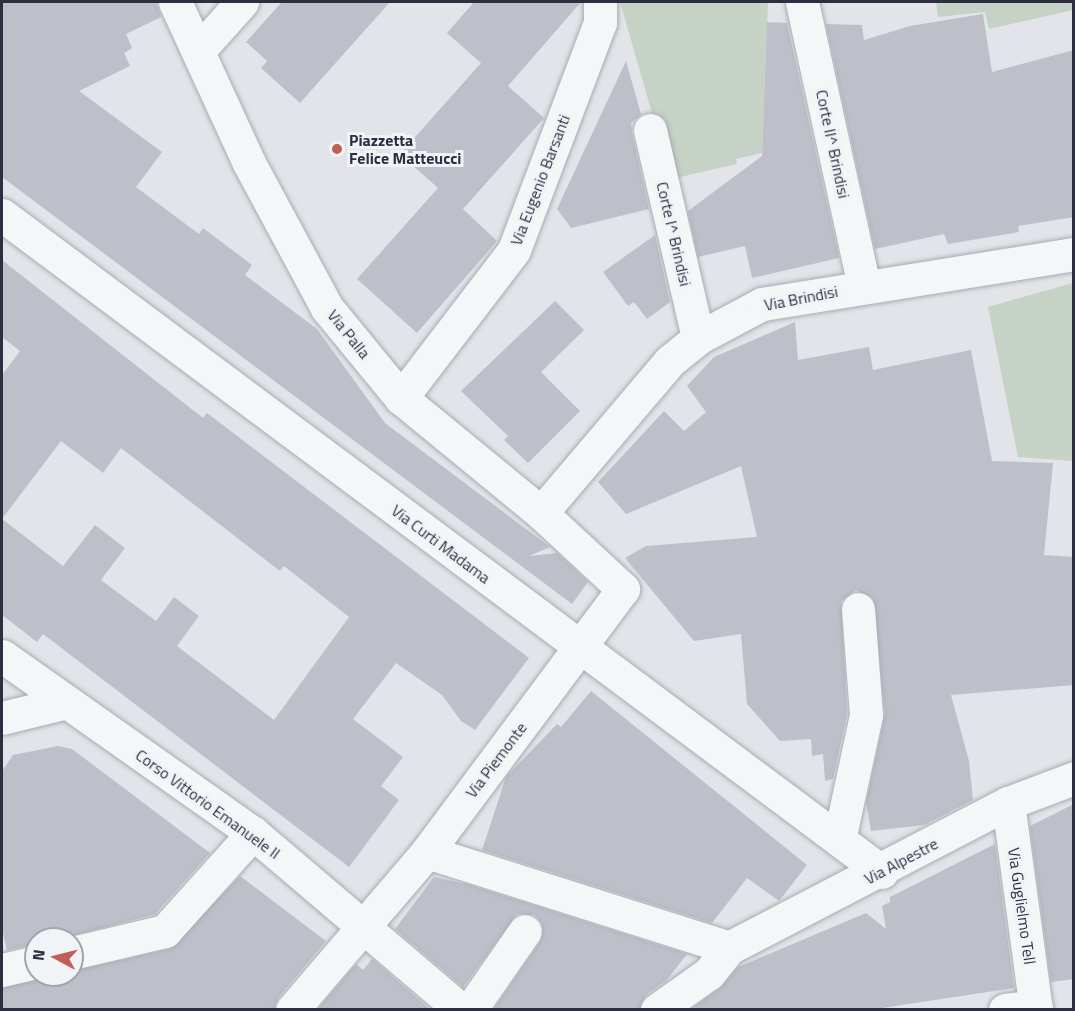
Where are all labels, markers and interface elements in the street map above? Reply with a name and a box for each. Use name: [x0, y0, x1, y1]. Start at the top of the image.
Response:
street label: Corte II^ Brindisi: [812, 88, 854, 200]
street label: Via Eugenio Barsanti: [506, 112, 574, 248]
place label: Piazzetta Felice Matteucci: [349, 130, 461, 168]
marker: Piazzetta Felice Matteucci: [330, 142, 344, 156]
street label: Corte I^ Brindisi: [653, 180, 695, 288]
street label: Via Brindisi: [762, 281, 840, 315]
street label: Via Palla: [324, 306, 374, 362]
street label: Via Curti Madama: [388, 501, 494, 587]
street label: Via Piemonte: [461, 718, 531, 802]
street label: Corso Vittorio Emanuele II: [132, 745, 284, 863]
street label: Via Alpestre: [861, 834, 941, 888]
street label: Via Guglielmo Tell: [1004, 846, 1040, 966]
north arrow: [24, 927, 84, 987]
text: N: [26, 948, 51, 962]

